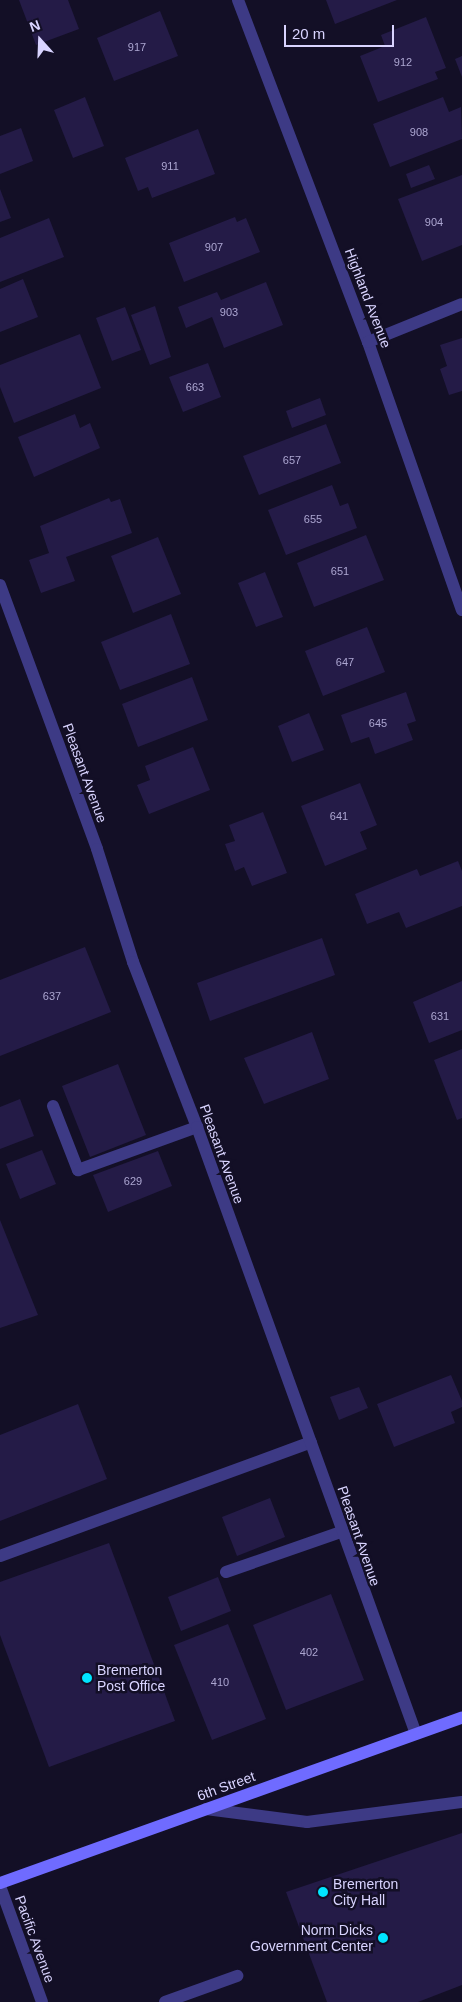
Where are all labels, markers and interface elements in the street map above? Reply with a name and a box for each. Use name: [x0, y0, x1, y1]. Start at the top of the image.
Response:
north arrow: [15, 15, 65, 65]
scale bar: [287, 15, 397, 47]
text: N: [27, 17, 42, 35]
text: 20 m: [292, 25, 325, 42]
house number: 917: [128, 40, 146, 54]
house number: 912: [394, 55, 412, 69]
house number: 908: [410, 125, 428, 139]
house number: 911: [161, 159, 179, 173]
house number: 904: [425, 215, 443, 229]
house number: 907: [205, 240, 223, 254]
street label: Highland Avenue: [341, 245, 395, 351]
house number: 903: [220, 305, 238, 319]
house number: 663: [186, 380, 204, 394]
house number: 657: [283, 453, 301, 467]
house number: 655: [304, 512, 322, 526]
house number: 651: [331, 564, 349, 578]
house number: 647: [336, 655, 354, 669]
house number: 645: [369, 716, 387, 730]
street label: Pleasant Avenue: [59, 721, 111, 825]
house number: 641: [330, 809, 348, 823]
house number: 637: [43, 989, 61, 1003]
house number: 631: [431, 1009, 449, 1023]
street label: Pleasant Avenue: [196, 1102, 248, 1206]
house number: 629: [124, 1174, 142, 1188]
street label: Pleasant Avenue: [334, 1483, 384, 1589]
house number: 402: [300, 1645, 318, 1659]
place label: Bremerton Post Office: [97, 1662, 165, 1694]
marker: Bremerton Post Office: [81, 1672, 93, 1684]
house number: 410: [211, 1675, 229, 1689]
street label: 6th Street: [195, 1768, 257, 1804]
place label: Bremerton City Hall: [333, 1876, 398, 1908]
marker: Bremerton City Hall: [317, 1886, 329, 1898]
street label: Pacific Avenue: [11, 1893, 59, 1985]
place label: Norm Dicks Government Center: [250, 1922, 373, 1954]
marker: Norm Dicks Government Center: [377, 1932, 389, 1944]

